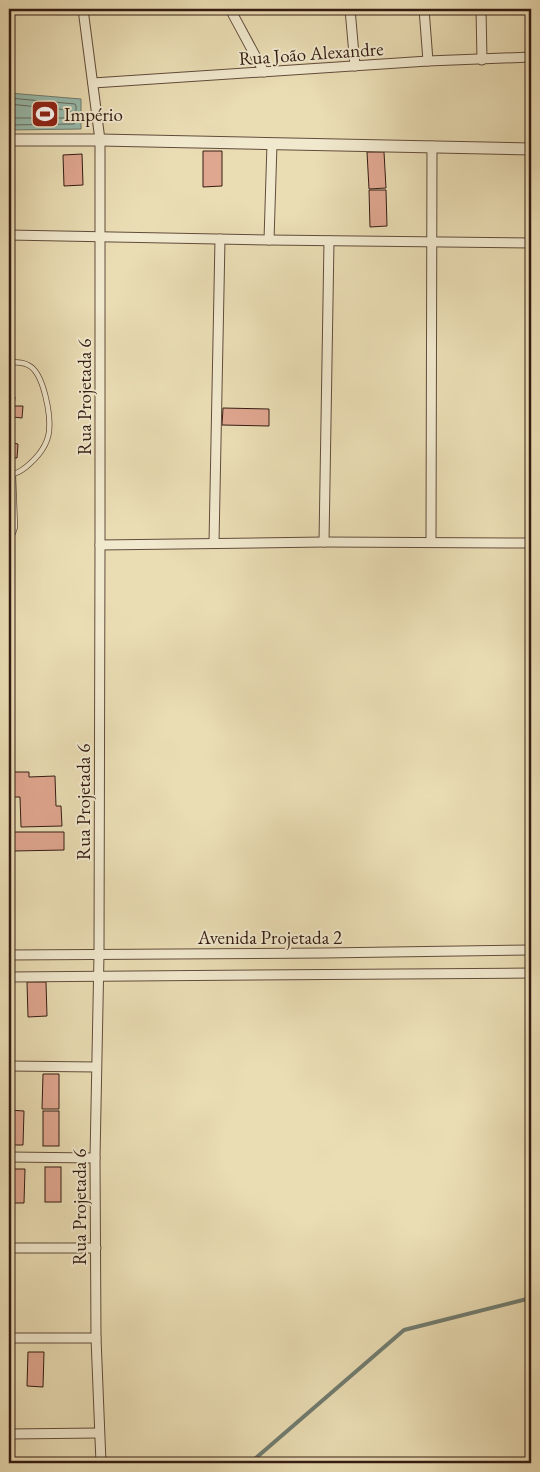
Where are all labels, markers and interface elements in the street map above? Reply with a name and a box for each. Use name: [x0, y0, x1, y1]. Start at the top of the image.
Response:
street label: Rua João Alexandre: [238, 36, 384, 71]
sports icon: Império: [30, 99, 60, 129]
place label: Império: [64, 102, 123, 127]
street label: Rua Projetada 6: [72, 339, 97, 455]
street label: Rua Projetada 6: [71, 744, 96, 860]
street label: Avenida Projetada 2: [197, 925, 342, 950]
street label: Rua Projetada 6: [67, 1149, 92, 1265]

